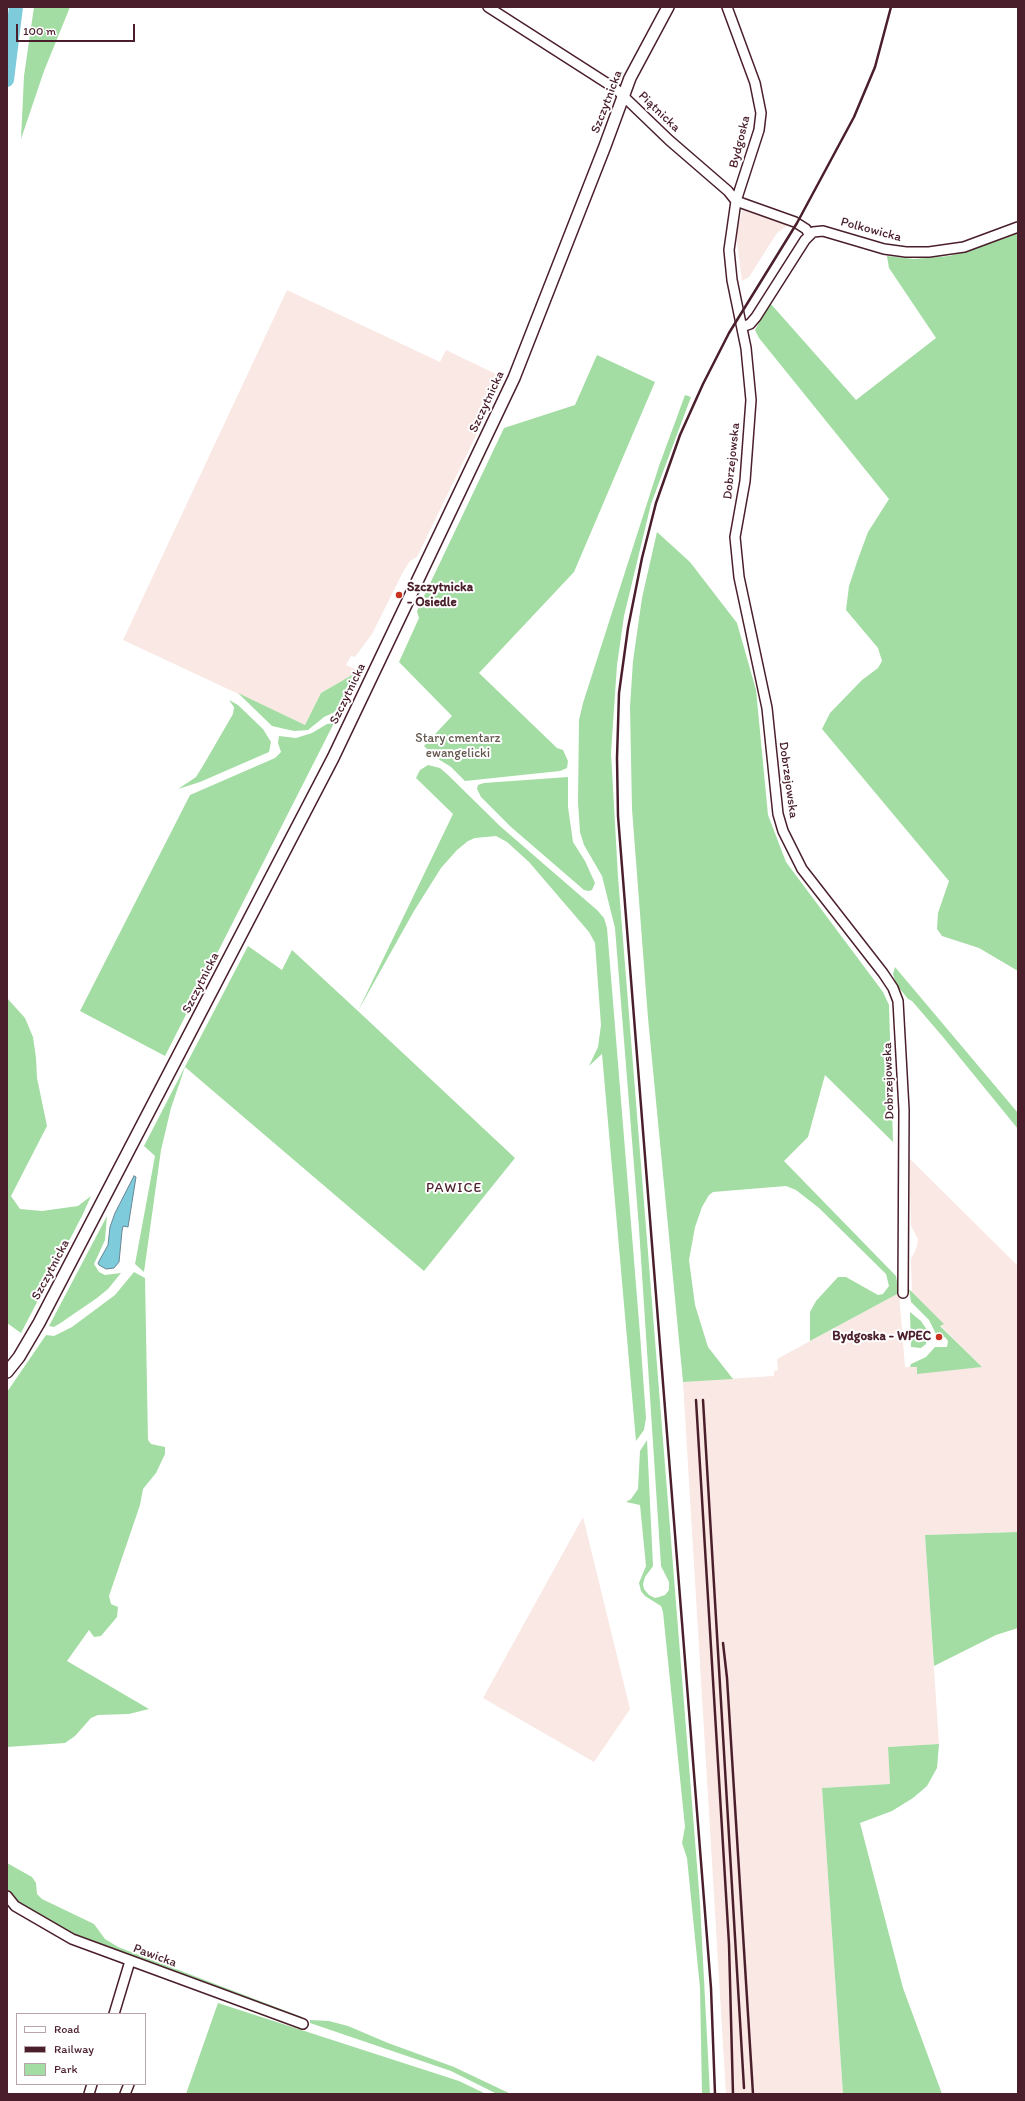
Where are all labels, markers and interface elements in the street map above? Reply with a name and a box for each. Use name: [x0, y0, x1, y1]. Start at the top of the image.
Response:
scale bar: [18, 16, 137, 42]
text: 100 m: [23, 24, 56, 38]
street label: Szczytnicka: [588, 68, 626, 136]
street label: Piątnicka: [635, 88, 683, 136]
street label: Bydgoska: [726, 114, 754, 170]
street label: Polkowicka: [839, 214, 903, 246]
street label: Szczytnicka: [466, 369, 508, 435]
street label: Dobrzejowska: [720, 422, 744, 500]
place label: Szczytnicka - Osiedle: [407, 580, 473, 611]
marker: Szczytnicka - Osiedle: [394, 590, 404, 600]
street label: Szczytnicka: [327, 661, 369, 727]
park label: Stary cmentarz ewangelicki: [415, 731, 501, 762]
street label: Dobrzejowska: [775, 741, 801, 819]
street label: Szczytnicka: [179, 950, 223, 1016]
street label: Dobrzejowska: [880, 1042, 898, 1120]
district label: PAWICE: [427, 1180, 481, 1196]
street label: Szczytnicka: [29, 1237, 73, 1303]
place label: Bydgoska - WPEC: [832, 1329, 931, 1345]
marker: Bydgoska - WPEC: [934, 1332, 944, 1342]
street label: Pawicka: [131, 1941, 179, 1971]
legend: [16, 2013, 146, 2085]
text: Road: [54, 2022, 80, 2036]
text: Railway: [54, 2042, 94, 2056]
text: Park: [54, 2062, 78, 2076]

